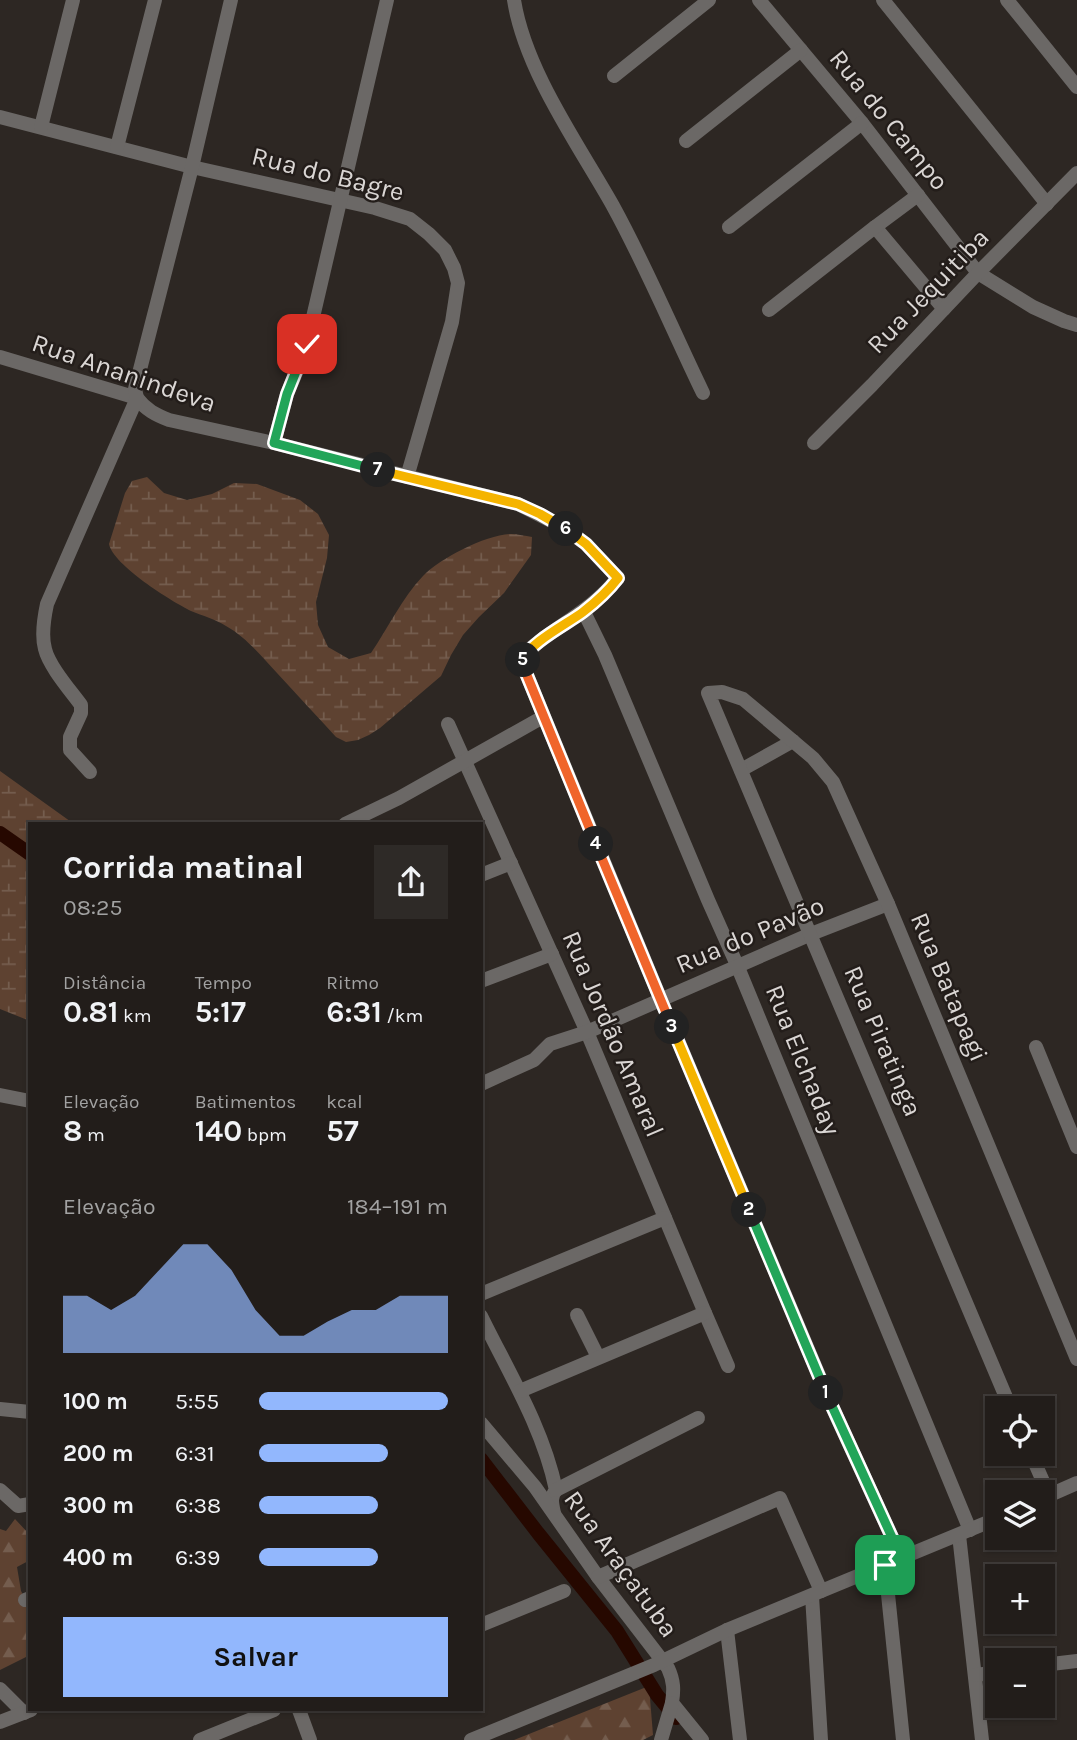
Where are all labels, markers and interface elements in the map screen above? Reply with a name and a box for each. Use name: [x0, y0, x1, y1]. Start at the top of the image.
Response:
street label: Rua do Campo: [823, 43, 955, 197]
street label: Rua do Bagre: [249, 140, 407, 208]
street label: Rua Jequitiba: [861, 222, 995, 360]
pin: [277, 314, 337, 374]
icon: check: [288, 325, 326, 363]
street label: Rua Ananindeva: [28, 327, 220, 419]
pin: 7: [360, 452, 396, 488]
text: 7: [373, 458, 382, 480]
pin: 6: [548, 512, 584, 546]
text: 6: [560, 517, 571, 539]
pin: 5: [505, 642, 540, 678]
text: 5: [517, 648, 528, 670]
pin: 4: [578, 826, 614, 862]
text: 4: [590, 832, 601, 854]
button: share: [374, 845, 448, 919]
text: Corrida matinal: [63, 849, 304, 886]
street label: Rua do Pavão: [671, 890, 829, 980]
text: 08:25: [63, 894, 122, 921]
street label: Rua Batapagi: [904, 908, 994, 1066]
street label: Rua Jordão Amaral: [556, 926, 670, 1142]
street label: Rua Piratinga: [837, 961, 929, 1121]
text: Distância: [63, 972, 146, 994]
text: Tempo: [195, 972, 252, 994]
text: Ritmo: [326, 972, 379, 994]
street label: Rua Elchaday: [759, 980, 847, 1140]
text: 0.81: [63, 994, 119, 1030]
text: 5:17: [195, 994, 246, 1030]
text: 6:31: [326, 994, 382, 1030]
text: km: [119, 1005, 152, 1027]
text: /km: [382, 1005, 423, 1027]
pin: 3: [654, 1010, 690, 1044]
text: 3: [666, 1015, 677, 1037]
text: Elevação: [63, 1091, 139, 1113]
text: Batimentos: [195, 1091, 296, 1113]
text: kcal: [326, 1091, 363, 1113]
text: 8: [63, 1113, 82, 1149]
text: 140: [195, 1113, 242, 1149]
text: 57: [326, 1113, 359, 1149]
text: m: [82, 1124, 105, 1146]
text: bpm: [242, 1124, 287, 1146]
pin: 2: [732, 1192, 766, 1228]
text: Elevação: [63, 1193, 156, 1220]
text: 184–191 m: [347, 1193, 448, 1220]
text: 2: [743, 1198, 754, 1220]
pin: 1: [808, 1376, 844, 1410]
text: 1: [822, 1381, 829, 1403]
text: 100 m: [63, 1388, 128, 1415]
text: 5:55: [175, 1388, 219, 1415]
map controls: [985, 1396, 1055, 1718]
button: locate: [985, 1396, 1055, 1466]
text: 200 m: [63, 1440, 134, 1467]
text: 6:31: [175, 1440, 215, 1467]
button: layers: [985, 1480, 1055, 1550]
street label: Rua Araçatuba: [557, 1485, 685, 1643]
text: 300 m: [63, 1492, 134, 1519]
text: 6:38: [175, 1492, 221, 1519]
pin: [855, 1535, 915, 1595]
text: 400 m: [63, 1544, 133, 1571]
text: 6:39: [175, 1544, 220, 1571]
icon: arrive: [866, 1546, 904, 1584]
button: +: [985, 1564, 1055, 1634]
button: Salvar: [63, 1617, 448, 1697]
button: −: [985, 1648, 1055, 1718]

